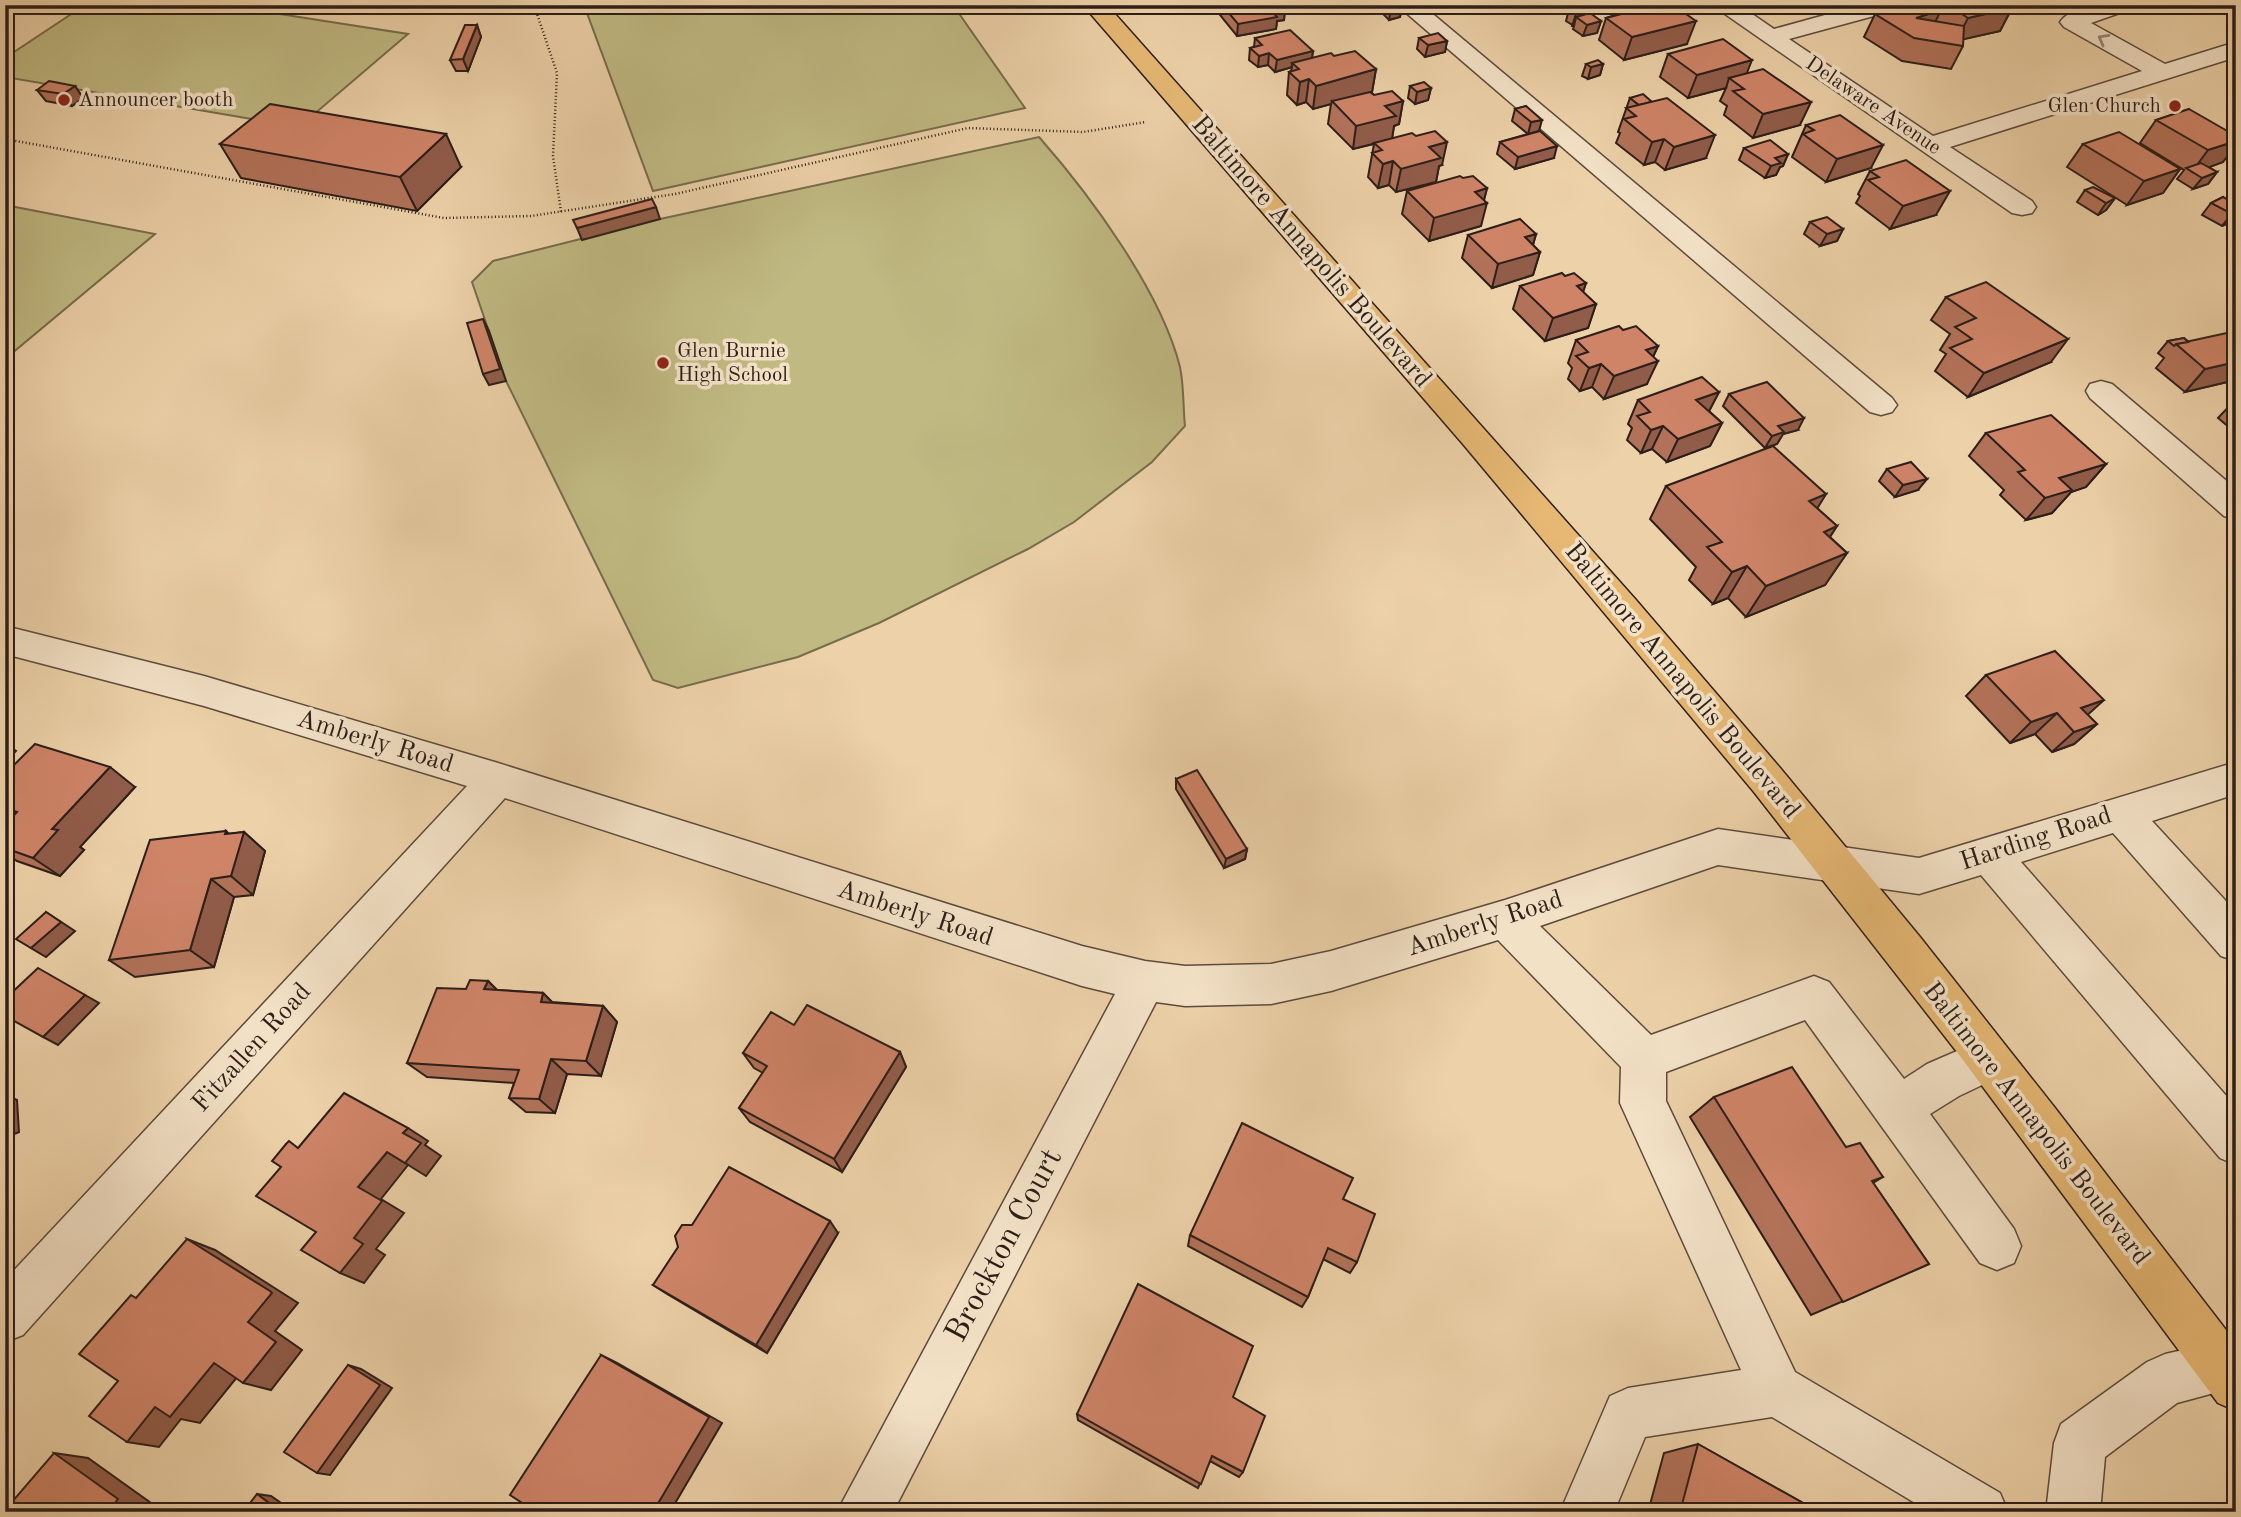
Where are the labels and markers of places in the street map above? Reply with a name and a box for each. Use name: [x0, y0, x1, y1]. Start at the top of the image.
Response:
place label: Announcer booth: [78, 90, 233, 111]
marker: Announcer booth: [56, 92, 72, 108]
place label: Glen Church: [2047, 96, 2161, 117]
marker: Glen Church: [2167, 98, 2183, 114]
place label: Glen Burnie High School: [677, 341, 788, 386]
marker: Glen Burnie High School: [655, 355, 671, 371]

